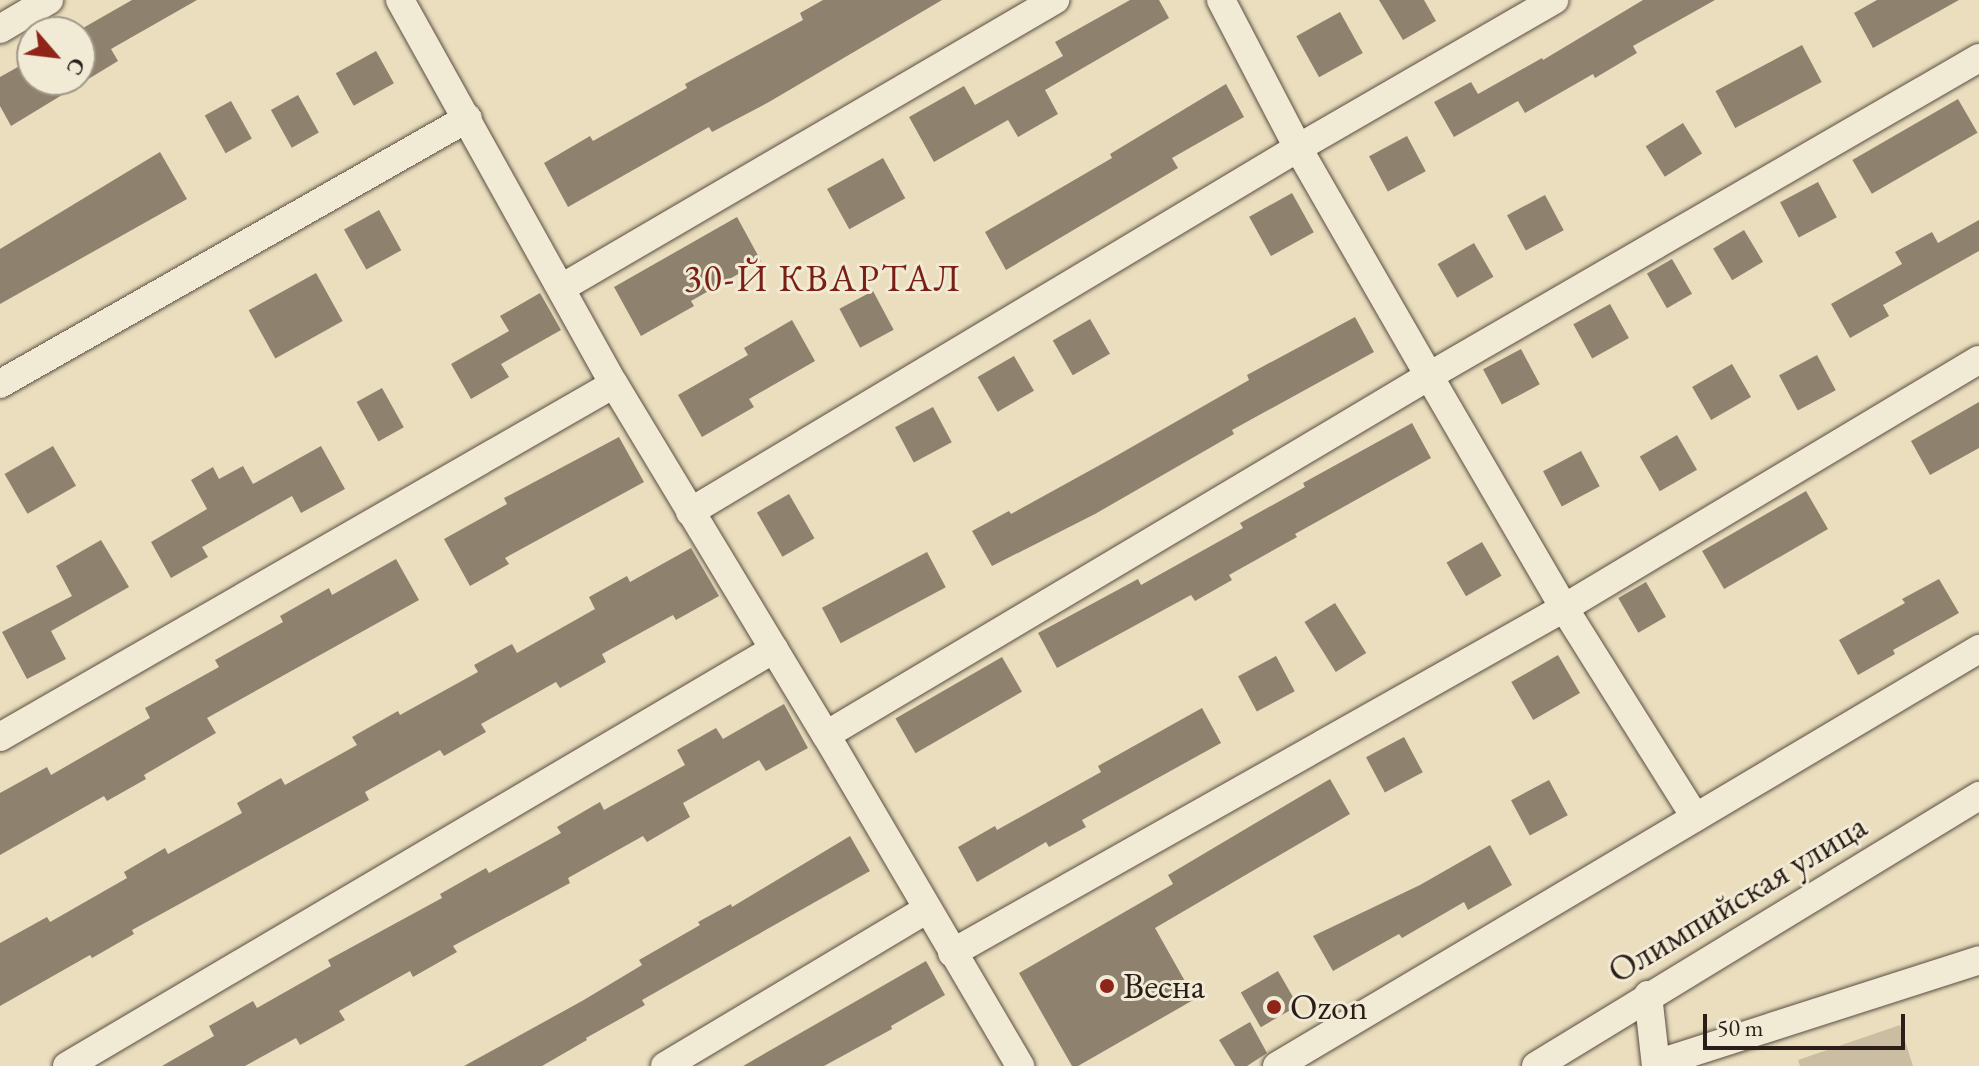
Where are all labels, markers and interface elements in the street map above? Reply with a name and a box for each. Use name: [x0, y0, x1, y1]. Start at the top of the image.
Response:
north arrow: [16, 16, 96, 96]
text: С: [59, 53, 92, 80]
district label: 30-Й КВАРТАЛ: [683, 255, 963, 301]
street label: Олимпийская улица: [1600, 804, 1874, 992]
place label: Весна: [1123, 964, 1205, 1008]
marker: Весна: [1098, 977, 1116, 995]
place label: Ozon: [1290, 985, 1368, 1029]
marker: Ozon: [1265, 998, 1283, 1016]
scale bar: [1707, 998, 1909, 1048]
text: 50 m: [1717, 1012, 1764, 1043]

